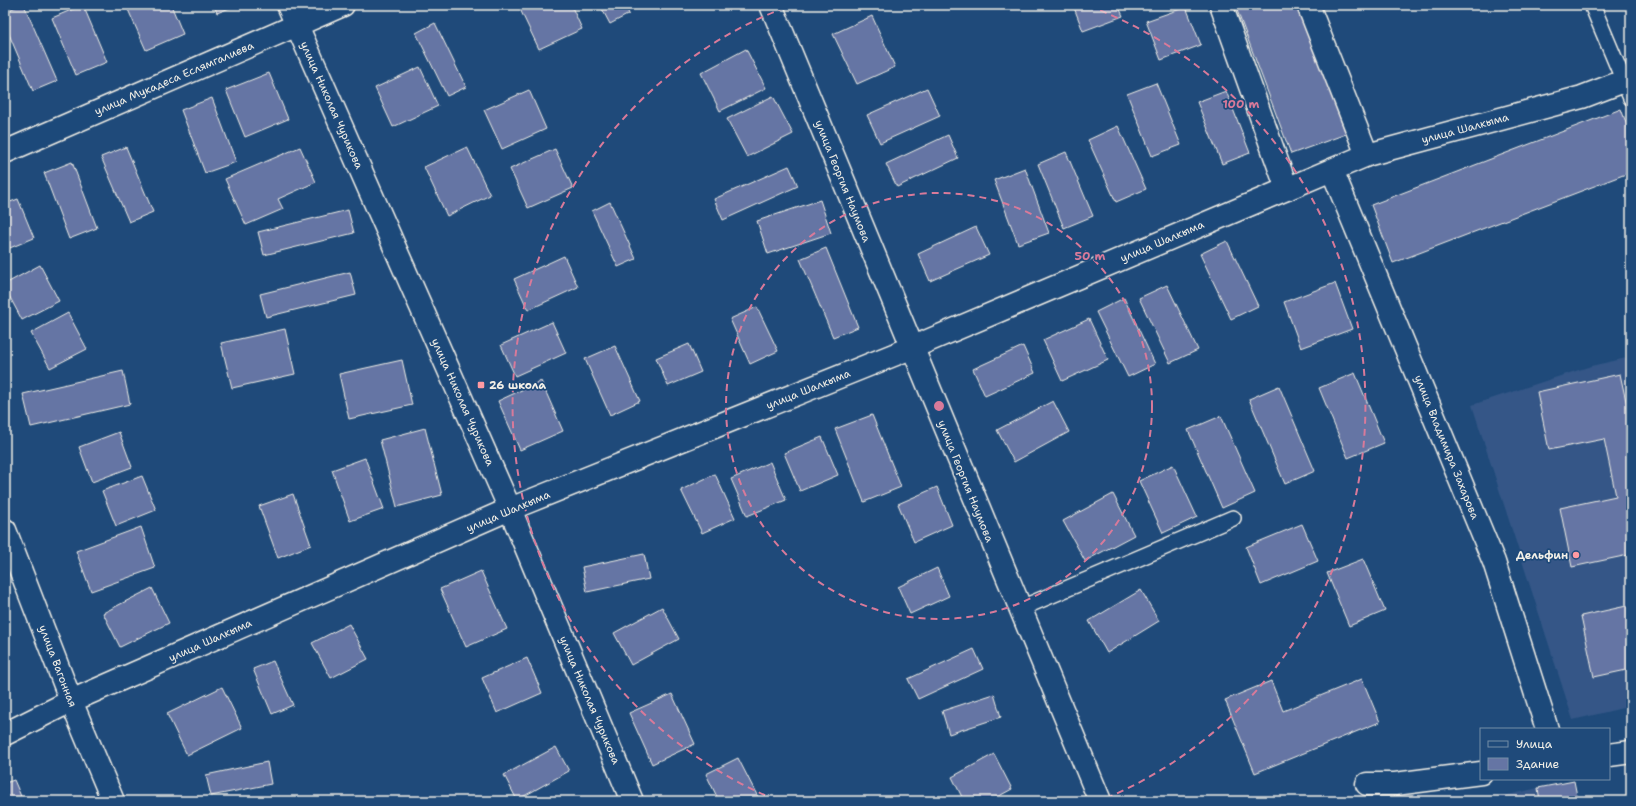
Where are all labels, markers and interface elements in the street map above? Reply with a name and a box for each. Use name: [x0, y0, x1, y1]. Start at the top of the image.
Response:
street label: улица Мукадеса Еслямгалиева: [92, 38, 256, 119]
street label: улица Николая Чурикова: [297, 39, 367, 172]
text: 100 m: [1223, 96, 1260, 112]
street label: улица Шалкыма: [1420, 110, 1511, 147]
street label: улица Георгия Наумова: [811, 118, 874, 245]
street label: улица Шалкыма: [1118, 217, 1207, 266]
text: 50 m: [1075, 248, 1106, 264]
street label: улица Николая Чурикова: [428, 336, 498, 469]
street label: улица Шалкыма: [764, 366, 853, 413]
street label: улица Владимира Захарова: [1411, 373, 1482, 522]
place label: 26 школа: [489, 378, 547, 393]
marker: 26 школа: [476, 380, 486, 390]
centre of rings: [932, 399, 946, 413]
street label: улица Георгия Наумова: [934, 418, 997, 545]
street label: улица Шалкыма: [464, 487, 553, 536]
place label: Дельфин: [1516, 548, 1568, 563]
marker: Дельфин: [1571, 550, 1581, 560]
street label: улица Шалкыма: [166, 615, 254, 666]
street label: улица Вагонная: [35, 623, 80, 709]
street label: улица Николая Чурикова: [556, 634, 623, 767]
legend: [1480, 728, 1610, 780]
text: Улица: [1516, 736, 1553, 752]
text: Здание: [1516, 756, 1560, 772]

